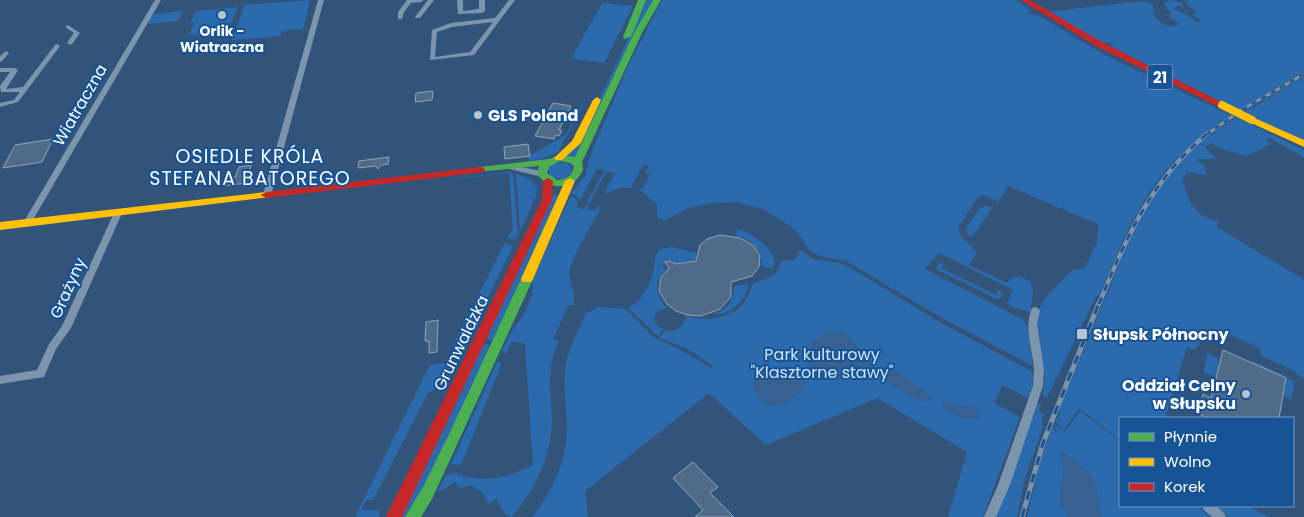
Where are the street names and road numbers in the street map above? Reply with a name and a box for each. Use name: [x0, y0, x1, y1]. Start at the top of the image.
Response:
street label: Wiatraczna: [47, 60, 113, 150]
road number: 21: [1148, 64, 1172, 90]
street label: Grażyny: [44, 254, 92, 322]
street label: Grunwaldzka: [428, 291, 494, 395]

